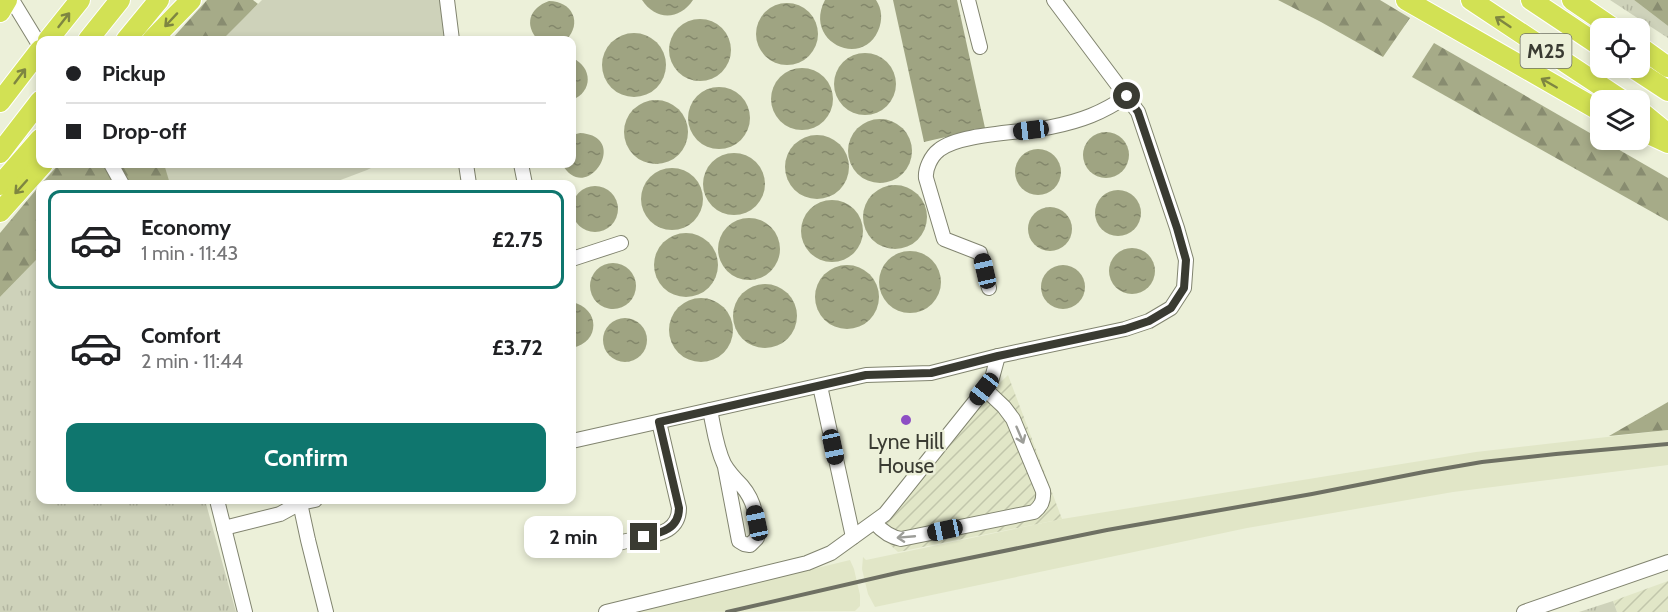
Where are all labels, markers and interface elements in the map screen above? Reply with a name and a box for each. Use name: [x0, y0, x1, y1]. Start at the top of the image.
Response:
one-way arrow: [57, 12, 70, 28]
one-way arrow: [164, 12, 178, 27]
one-way arrow: [1496, 16, 1512, 28]
map controls: [1590, 18, 1650, 150]
button: locate: [1590, 18, 1650, 78]
road number: M25: [1520, 34, 1572, 68]
text: Pickup: [102, 60, 166, 87]
one-way arrow: [14, 68, 26, 84]
one-way arrow: [1541, 76, 1558, 88]
route start: [1113, 82, 1140, 109]
button: layers: [1590, 90, 1650, 150]
text: Drop-off: [102, 118, 186, 145]
car: [1012, 119, 1050, 141]
one-way arrow: [14, 180, 28, 195]
icon: car: [69, 213, 123, 267]
text: Economy: [141, 214, 231, 241]
text: £2.75: [492, 226, 543, 253]
text: 1 min · 11:43: [141, 241, 238, 265]
car: [972, 251, 998, 291]
icon: car: [69, 321, 123, 375]
text: Comfort: [141, 322, 220, 349]
text: £3.72: [492, 334, 543, 361]
text: 2 min · 11:44: [141, 349, 243, 373]
car: [966, 369, 1002, 409]
marker: Lyne Hill House: [899, 413, 913, 427]
button: Confirm: [66, 423, 546, 492]
one-way arrow: [1015, 425, 1026, 444]
car: [820, 428, 846, 466]
place label: Lyne Hill House: [868, 429, 944, 478]
car: [744, 504, 770, 542]
callout: 2 min: [524, 516, 623, 558]
car: [926, 517, 964, 543]
route end: [630, 523, 657, 550]
text: 2 min: [549, 525, 598, 549]
one-way arrow: [897, 532, 917, 543]

